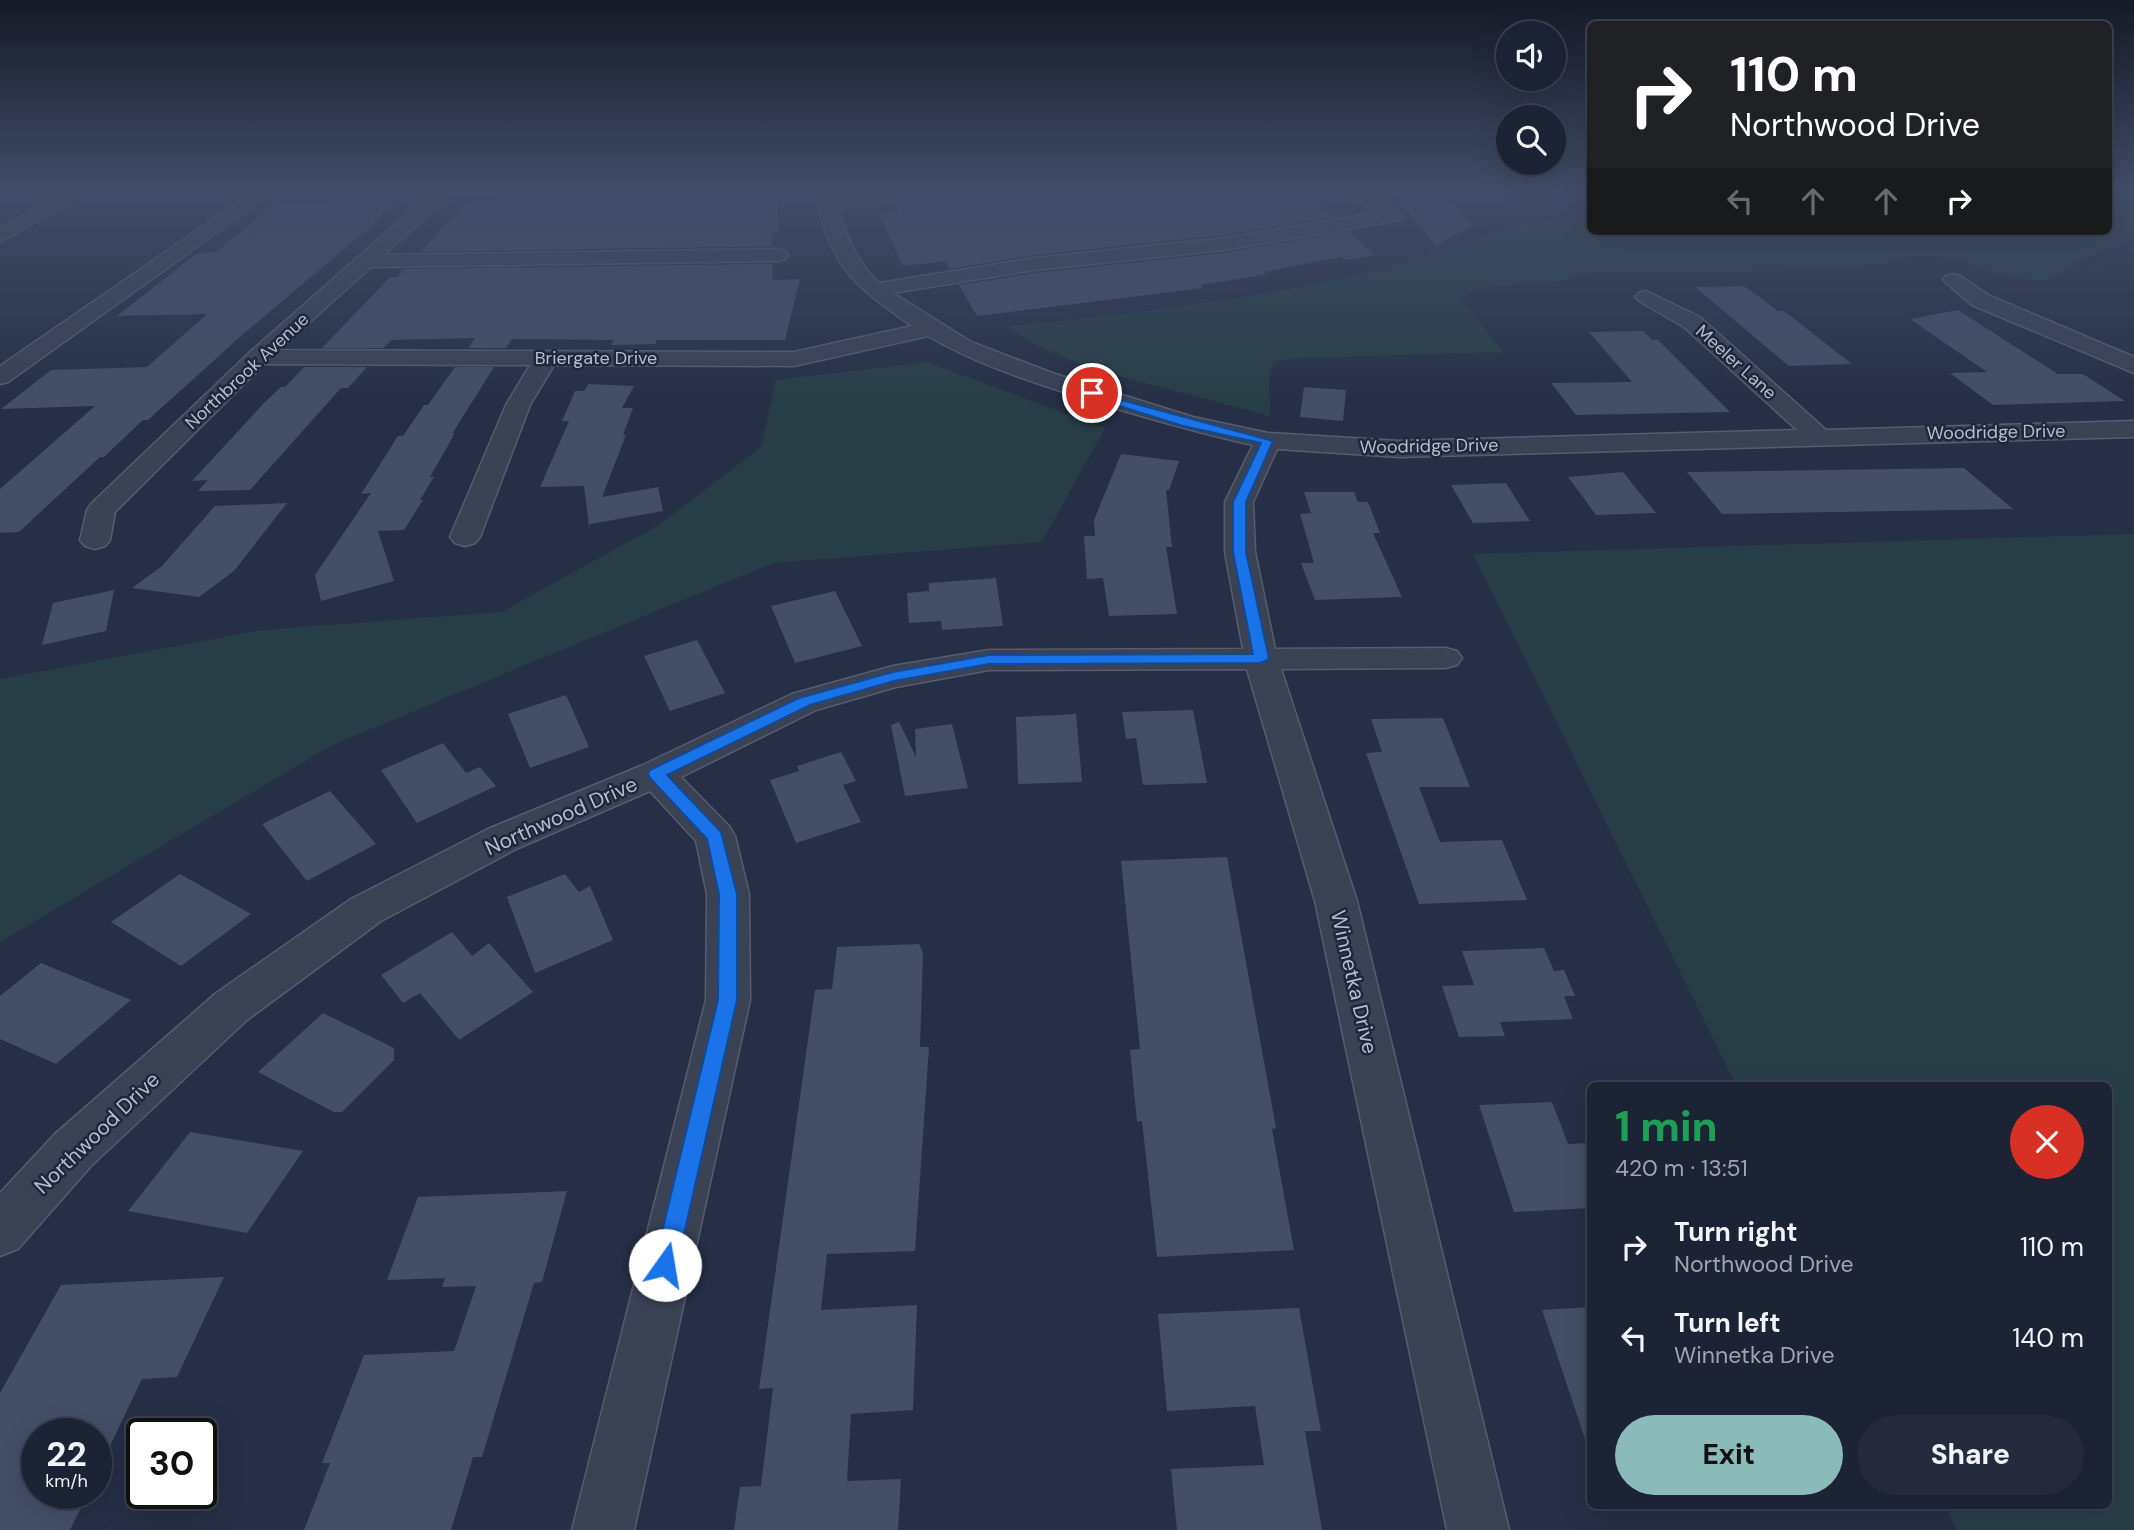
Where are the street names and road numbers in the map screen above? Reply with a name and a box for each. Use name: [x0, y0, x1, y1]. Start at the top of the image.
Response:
street label: Northbrook Avenue: [180, 307, 314, 435]
street label: Meeler Lane: [1690, 319, 1782, 405]
street label: Briergate Drive: [535, 346, 657, 370]
street label: Woodridge Drive: [1926, 419, 2066, 445]
street label: Woodridge Drive: [1359, 433, 1499, 459]
street label: Northwood Drive: [480, 770, 642, 862]
street label: Winnetka Drive: [1324, 907, 1384, 1057]
street label: Northwood Drive: [28, 1066, 166, 1200]

